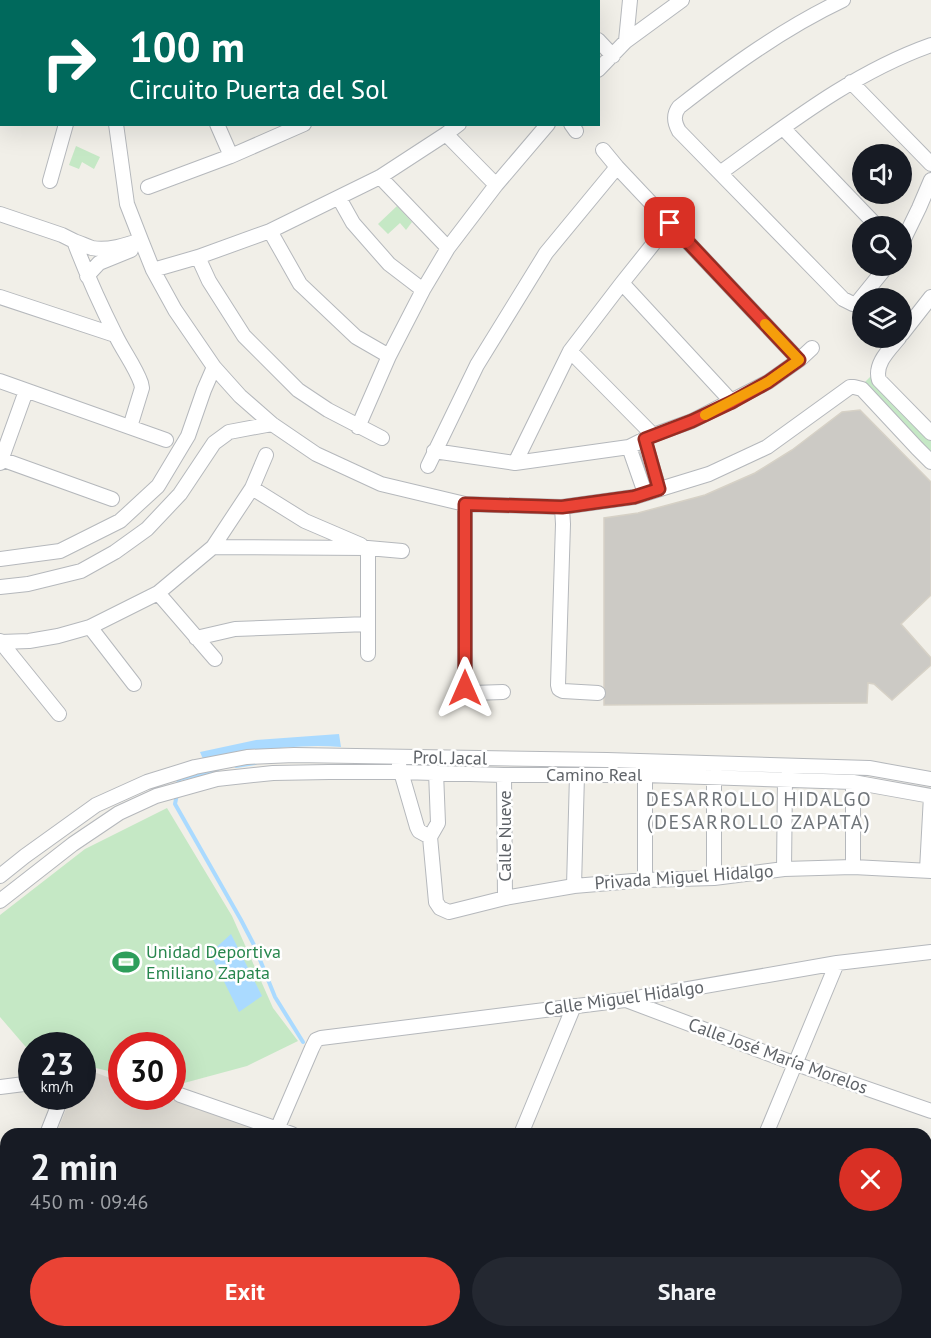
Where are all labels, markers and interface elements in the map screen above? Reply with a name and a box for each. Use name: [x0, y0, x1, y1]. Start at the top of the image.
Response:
text: 100 m: [129, 19, 245, 74]
icon: right: [30, 24, 108, 102]
text: Circuito Puerta del Sol: [129, 72, 388, 106]
map controls: [852, 144, 912, 348]
button: sound: [852, 144, 912, 204]
pin: [644, 197, 695, 248]
icon: arrive: [653, 206, 686, 239]
button: search: [852, 216, 912, 276]
button: layers: [852, 288, 912, 348]
position arrow: [433, 656, 497, 720]
street label: Prol. Jacal: [413, 745, 488, 770]
street label: Camino Real: [546, 763, 643, 786]
district label: DESARROLLO HIDALGO (DESARROLLO ZAPATA): [646, 786, 872, 835]
street label: Calle Nueve: [493, 790, 516, 882]
street label: Privada Miguel Hidalgo: [594, 859, 774, 894]
place label: Unidad Deportiva Emiliano Zapata: [146, 940, 281, 984]
sports icon: Unidad Deportiva Emiliano Zapata: [111, 947, 141, 977]
street label: Calle Miguel Hidalgo: [543, 975, 705, 1020]
street label: Calle José María Morelos: [685, 1012, 871, 1099]
speed limit sign: 30: [108, 1032, 186, 1110]
text: 23: [40, 1044, 74, 1083]
text: km/h: [41, 1077, 73, 1096]
text: 2 min: [30, 1143, 118, 1190]
button: close: [839, 1148, 902, 1211]
text: 450 m · 09:46: [30, 1189, 148, 1215]
button: Exit: [30, 1257, 460, 1326]
button: Share: [472, 1257, 902, 1326]

